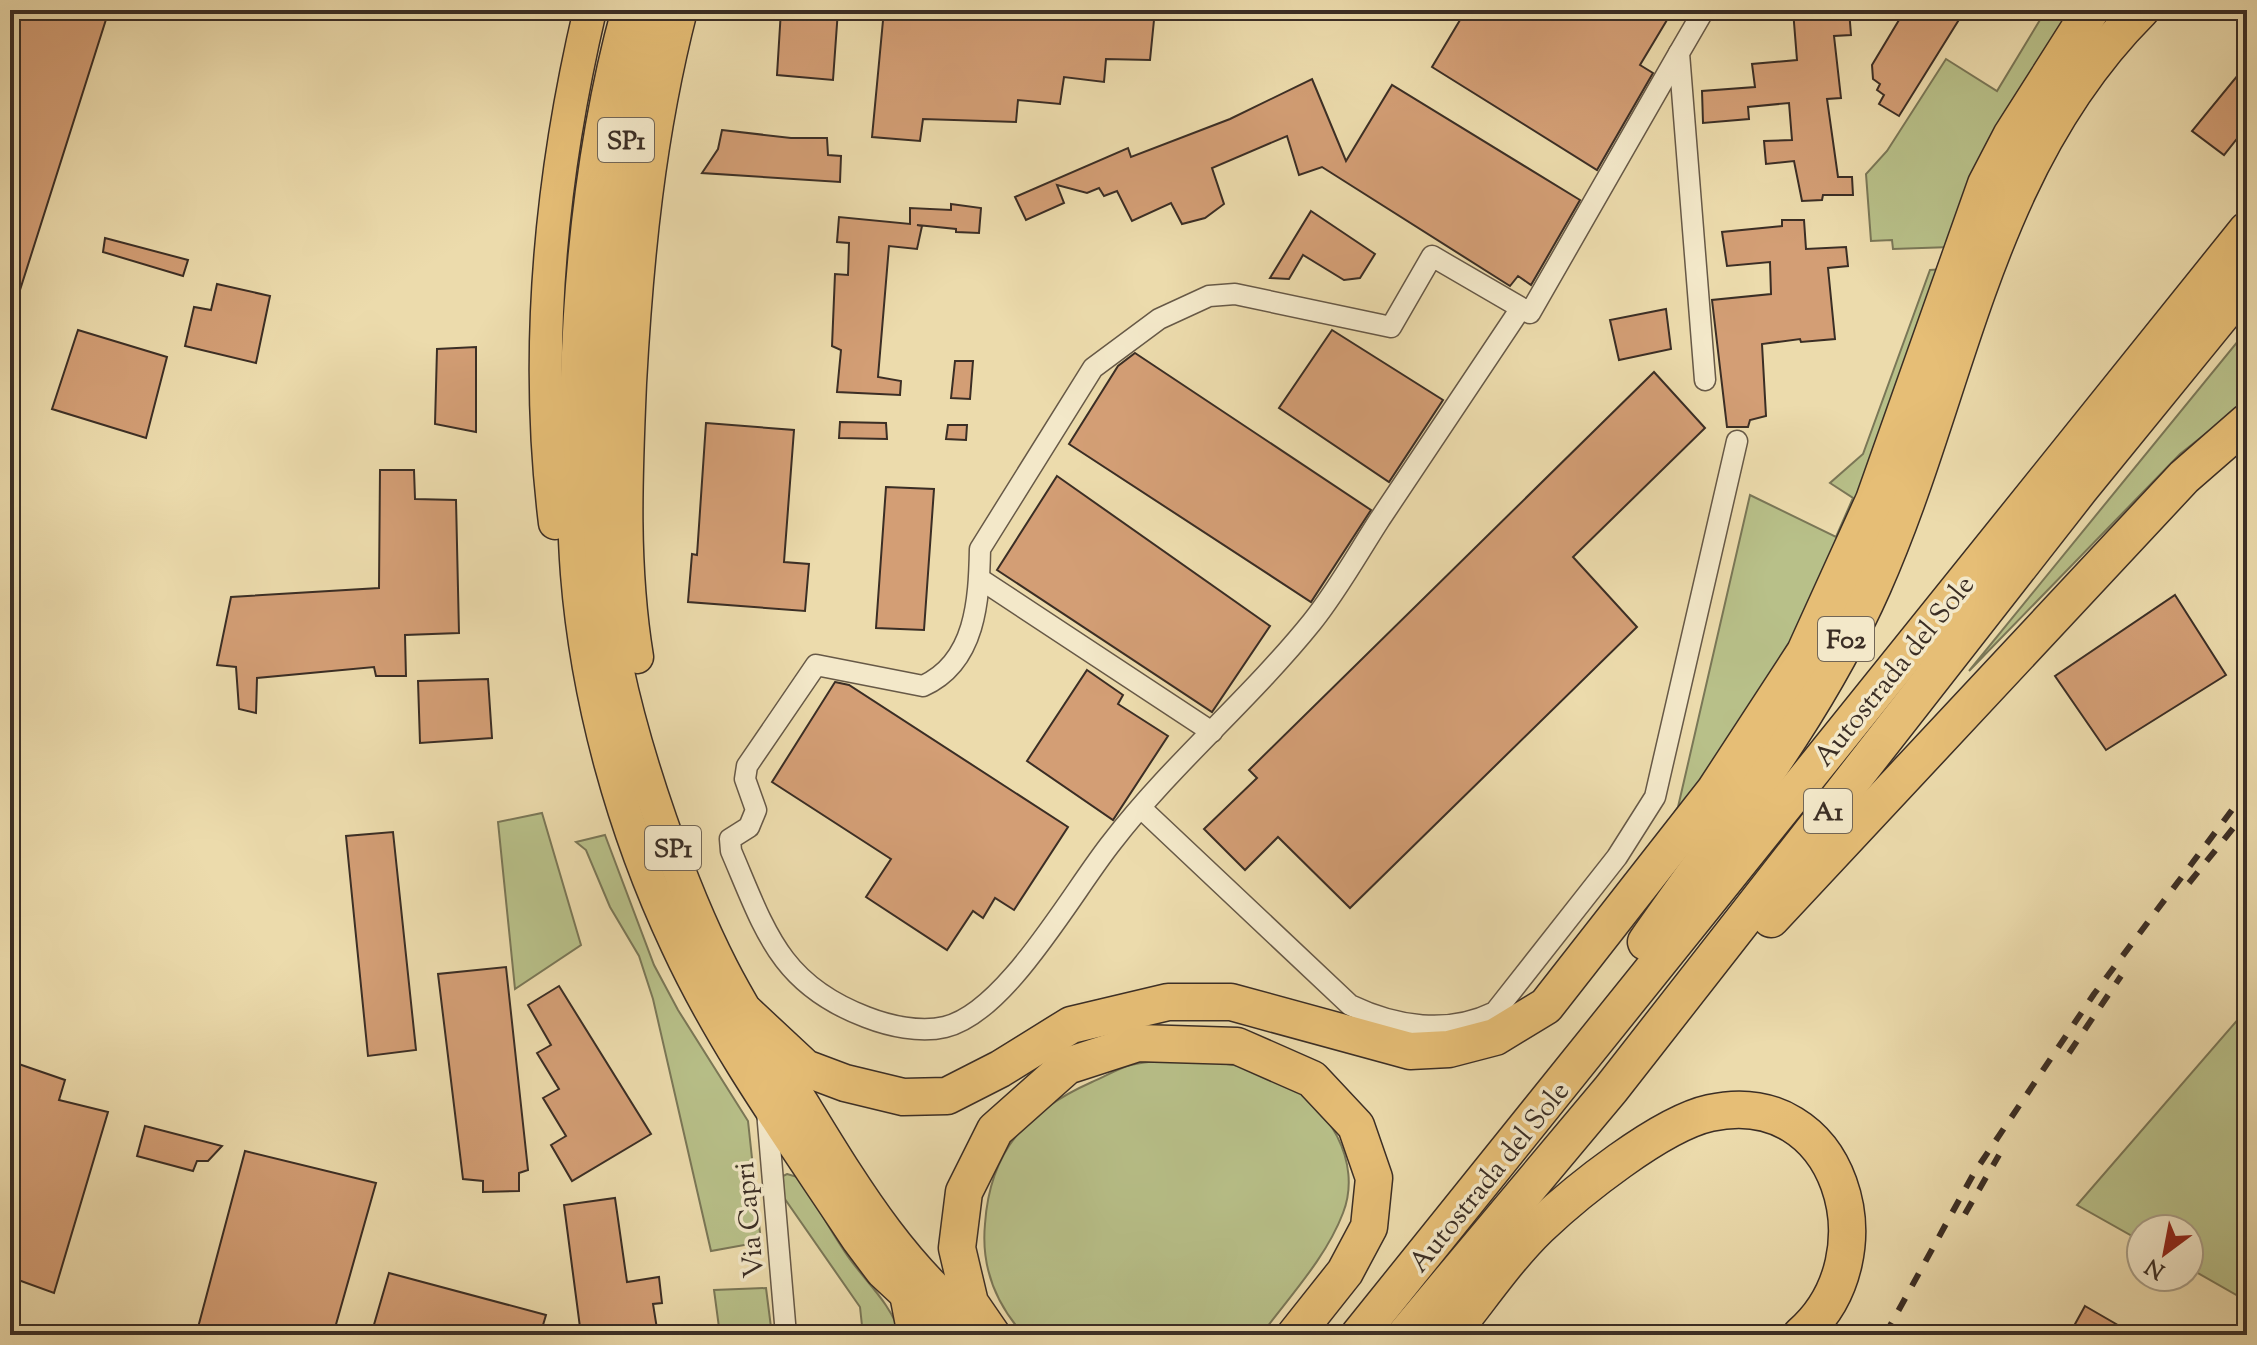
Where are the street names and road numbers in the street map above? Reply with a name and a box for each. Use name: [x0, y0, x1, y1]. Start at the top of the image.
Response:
road number: SP1: [598, 118, 654, 162]
street label: Autostrada del Sole: [1806, 568, 1985, 776]
road number: F02: [1818, 617, 1874, 661]
road number: A1: [1804, 789, 1852, 833]
road number: SP1: [645, 826, 701, 870]
street label: Autostrada del Sole: [1401, 1074, 1580, 1282]
street label: Via Capri: [726, 1160, 776, 1280]

